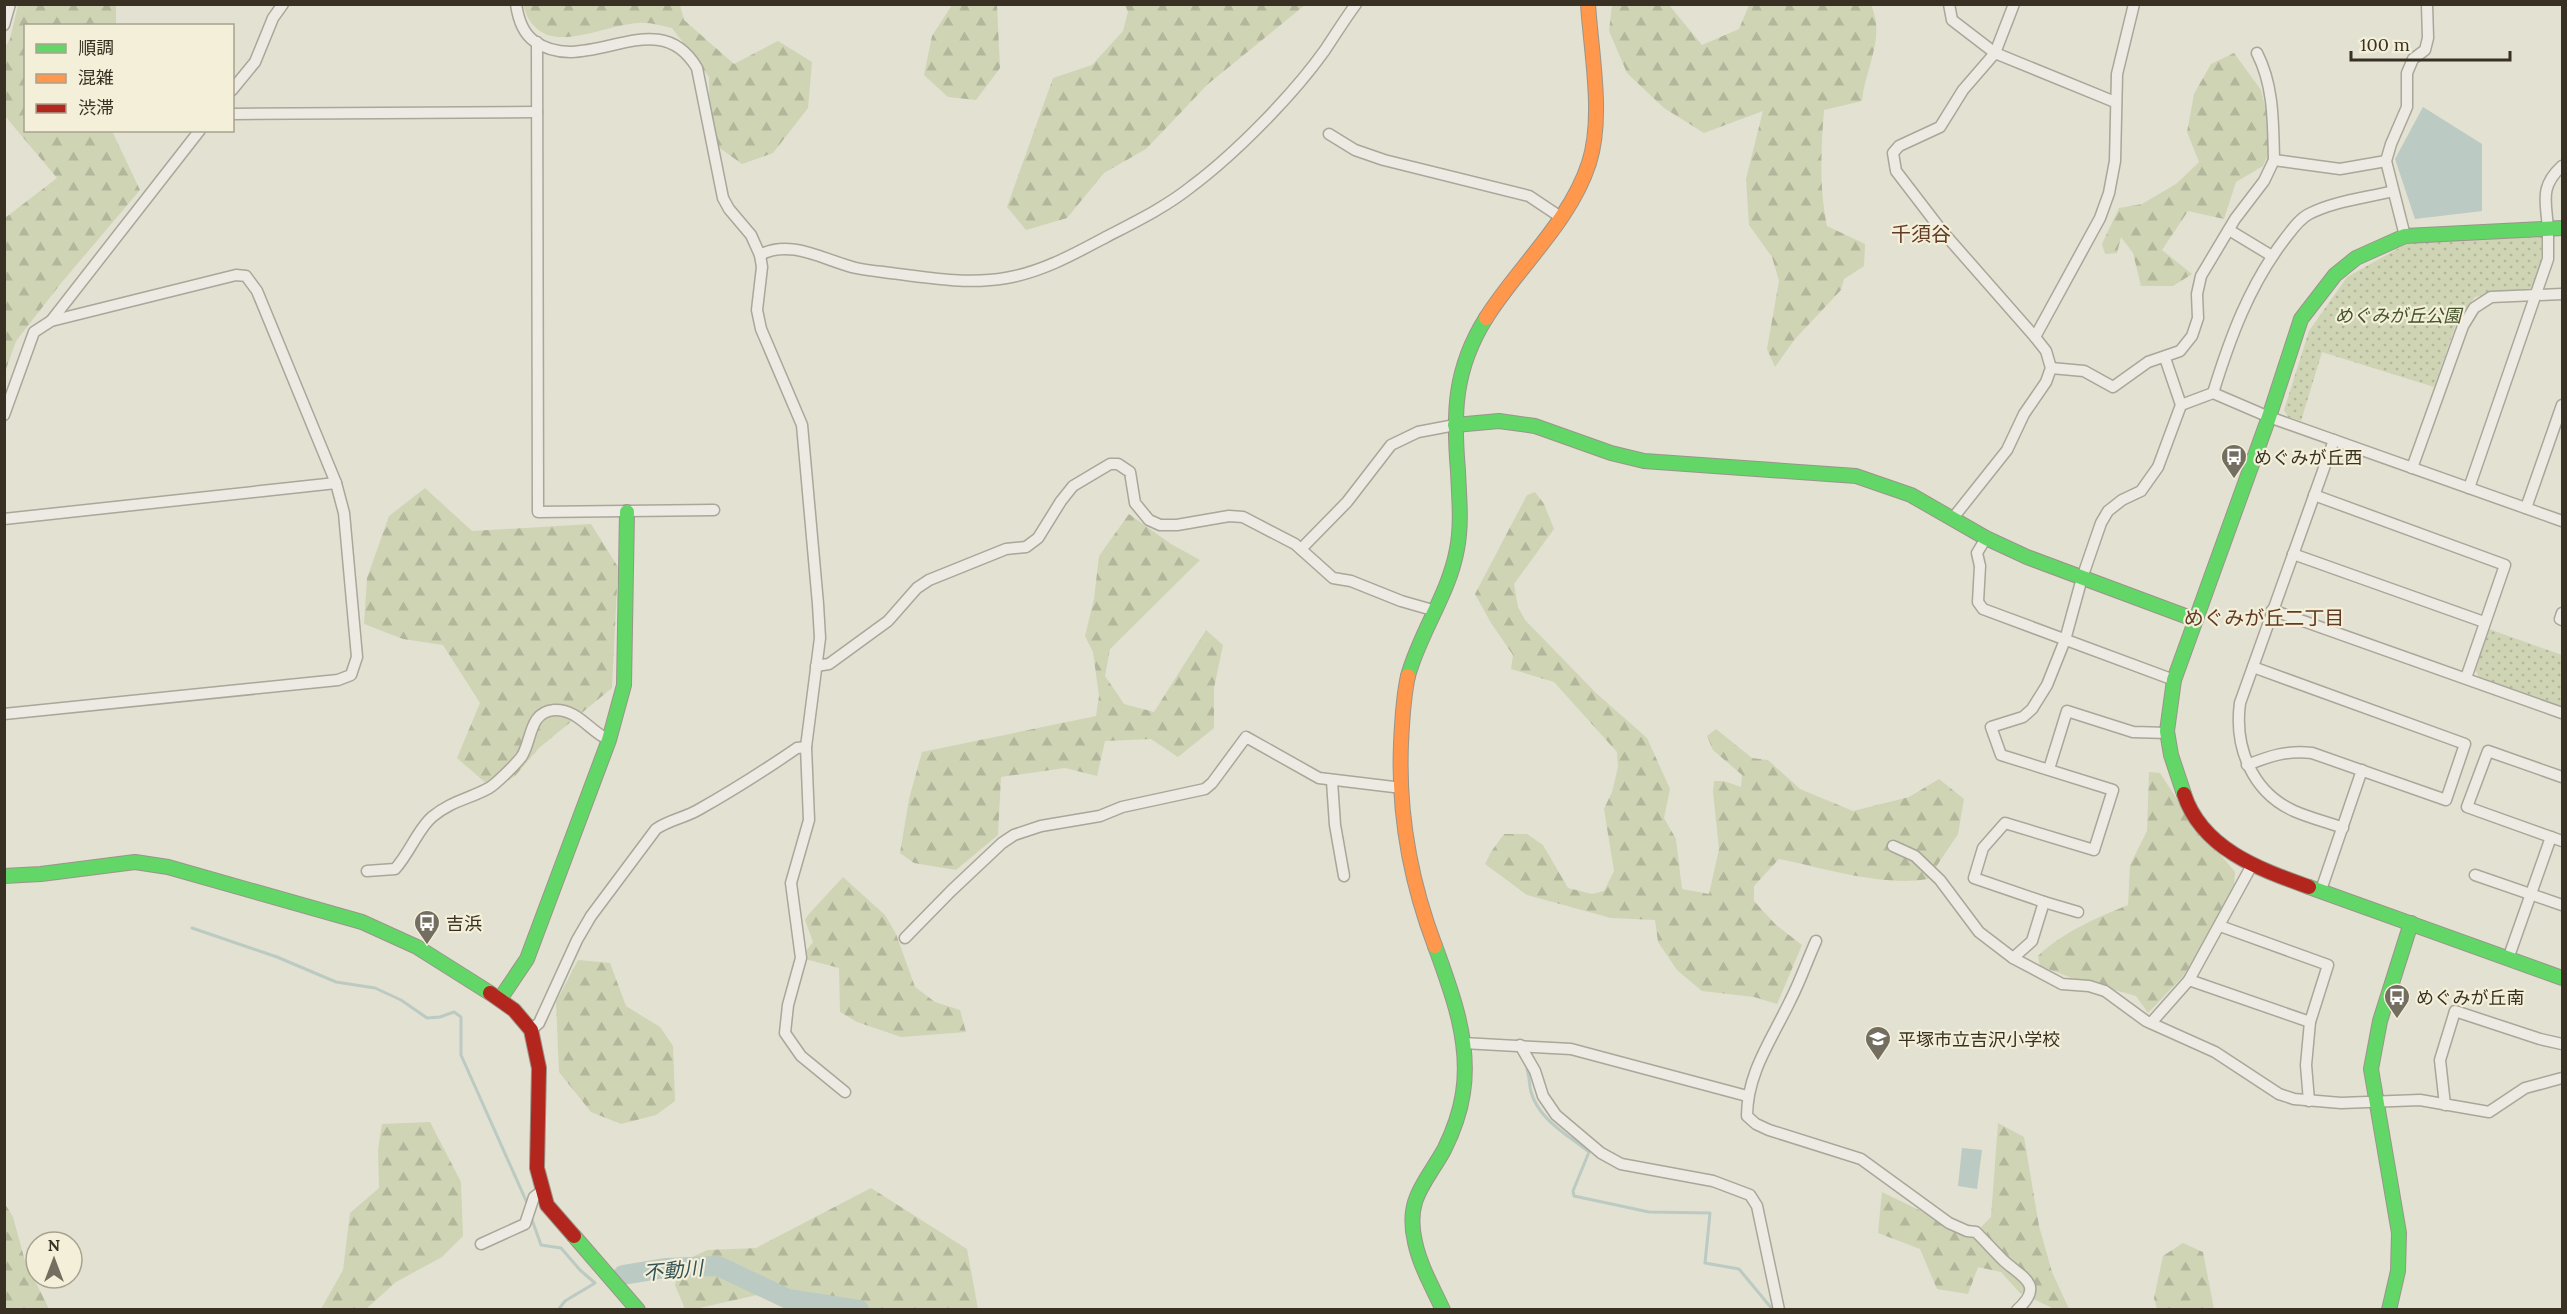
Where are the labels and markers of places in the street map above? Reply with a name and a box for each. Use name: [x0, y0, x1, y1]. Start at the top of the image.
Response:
bus stop icon: めぐみが丘西: [2219, 442, 2249, 480]
place label: めぐみが丘西: [2254, 446, 2363, 469]
bus stop icon: 吉浜: [412, 908, 442, 946]
place label: 吉浜: [446, 912, 482, 935]
bus stop icon: めぐみが丘南: [2382, 982, 2412, 1020]
place label: めぐみが丘南: [2416, 986, 2525, 1009]
school or university icon: 平塚市立吉沢小学校: [1863, 1024, 1893, 1062]
place label: 平塚市立吉沢小学校: [1898, 1028, 2060, 1051]

